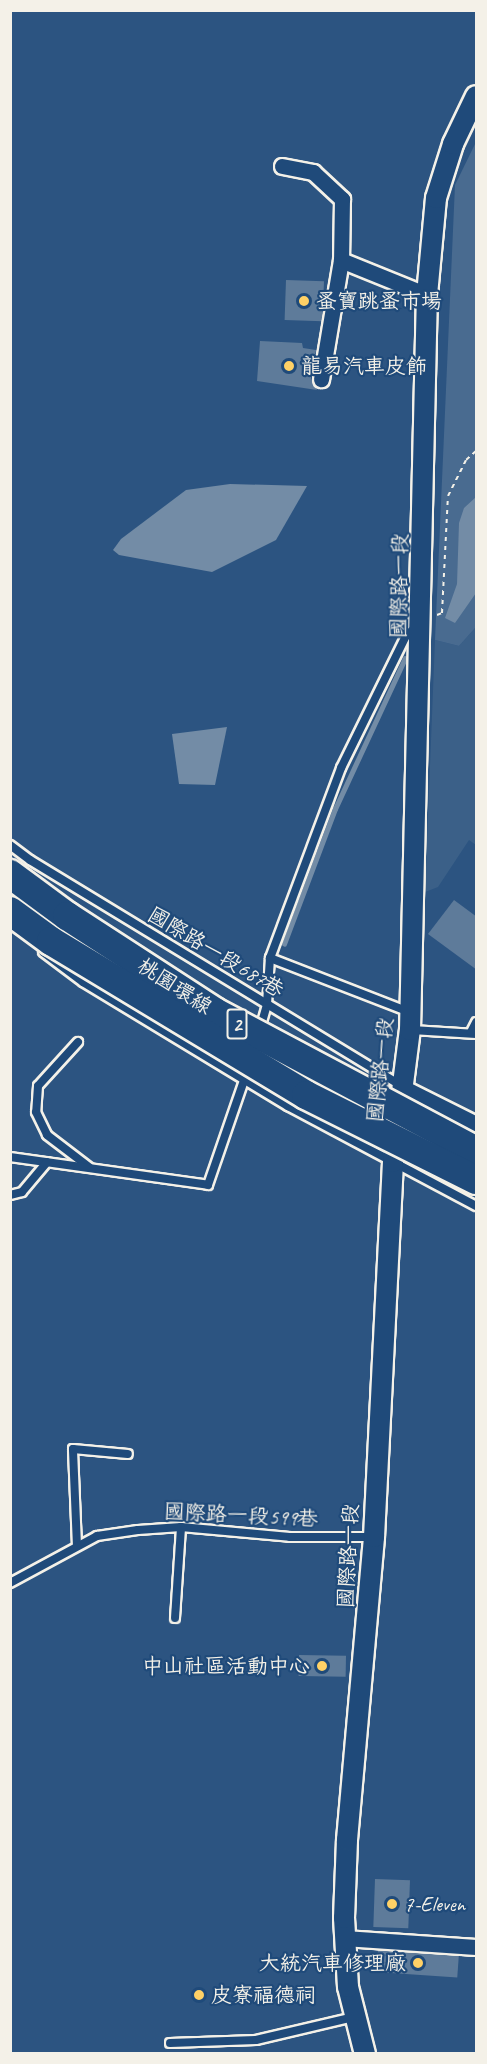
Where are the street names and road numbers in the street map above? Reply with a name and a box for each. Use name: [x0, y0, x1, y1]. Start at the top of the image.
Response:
street label: 國際路一段: [385, 533, 413, 639]
street label: 國際路一段687巷: [143, 901, 289, 1003]
street label: 桃園環線: [133, 953, 217, 1019]
road number: 2: [226, 1007, 248, 1041]
street label: 國際路一段: [362, 1016, 398, 1124]
street label: 國際路一段599巷: [163, 1498, 319, 1532]
street label: 國際路一段: [333, 1503, 363, 1609]

